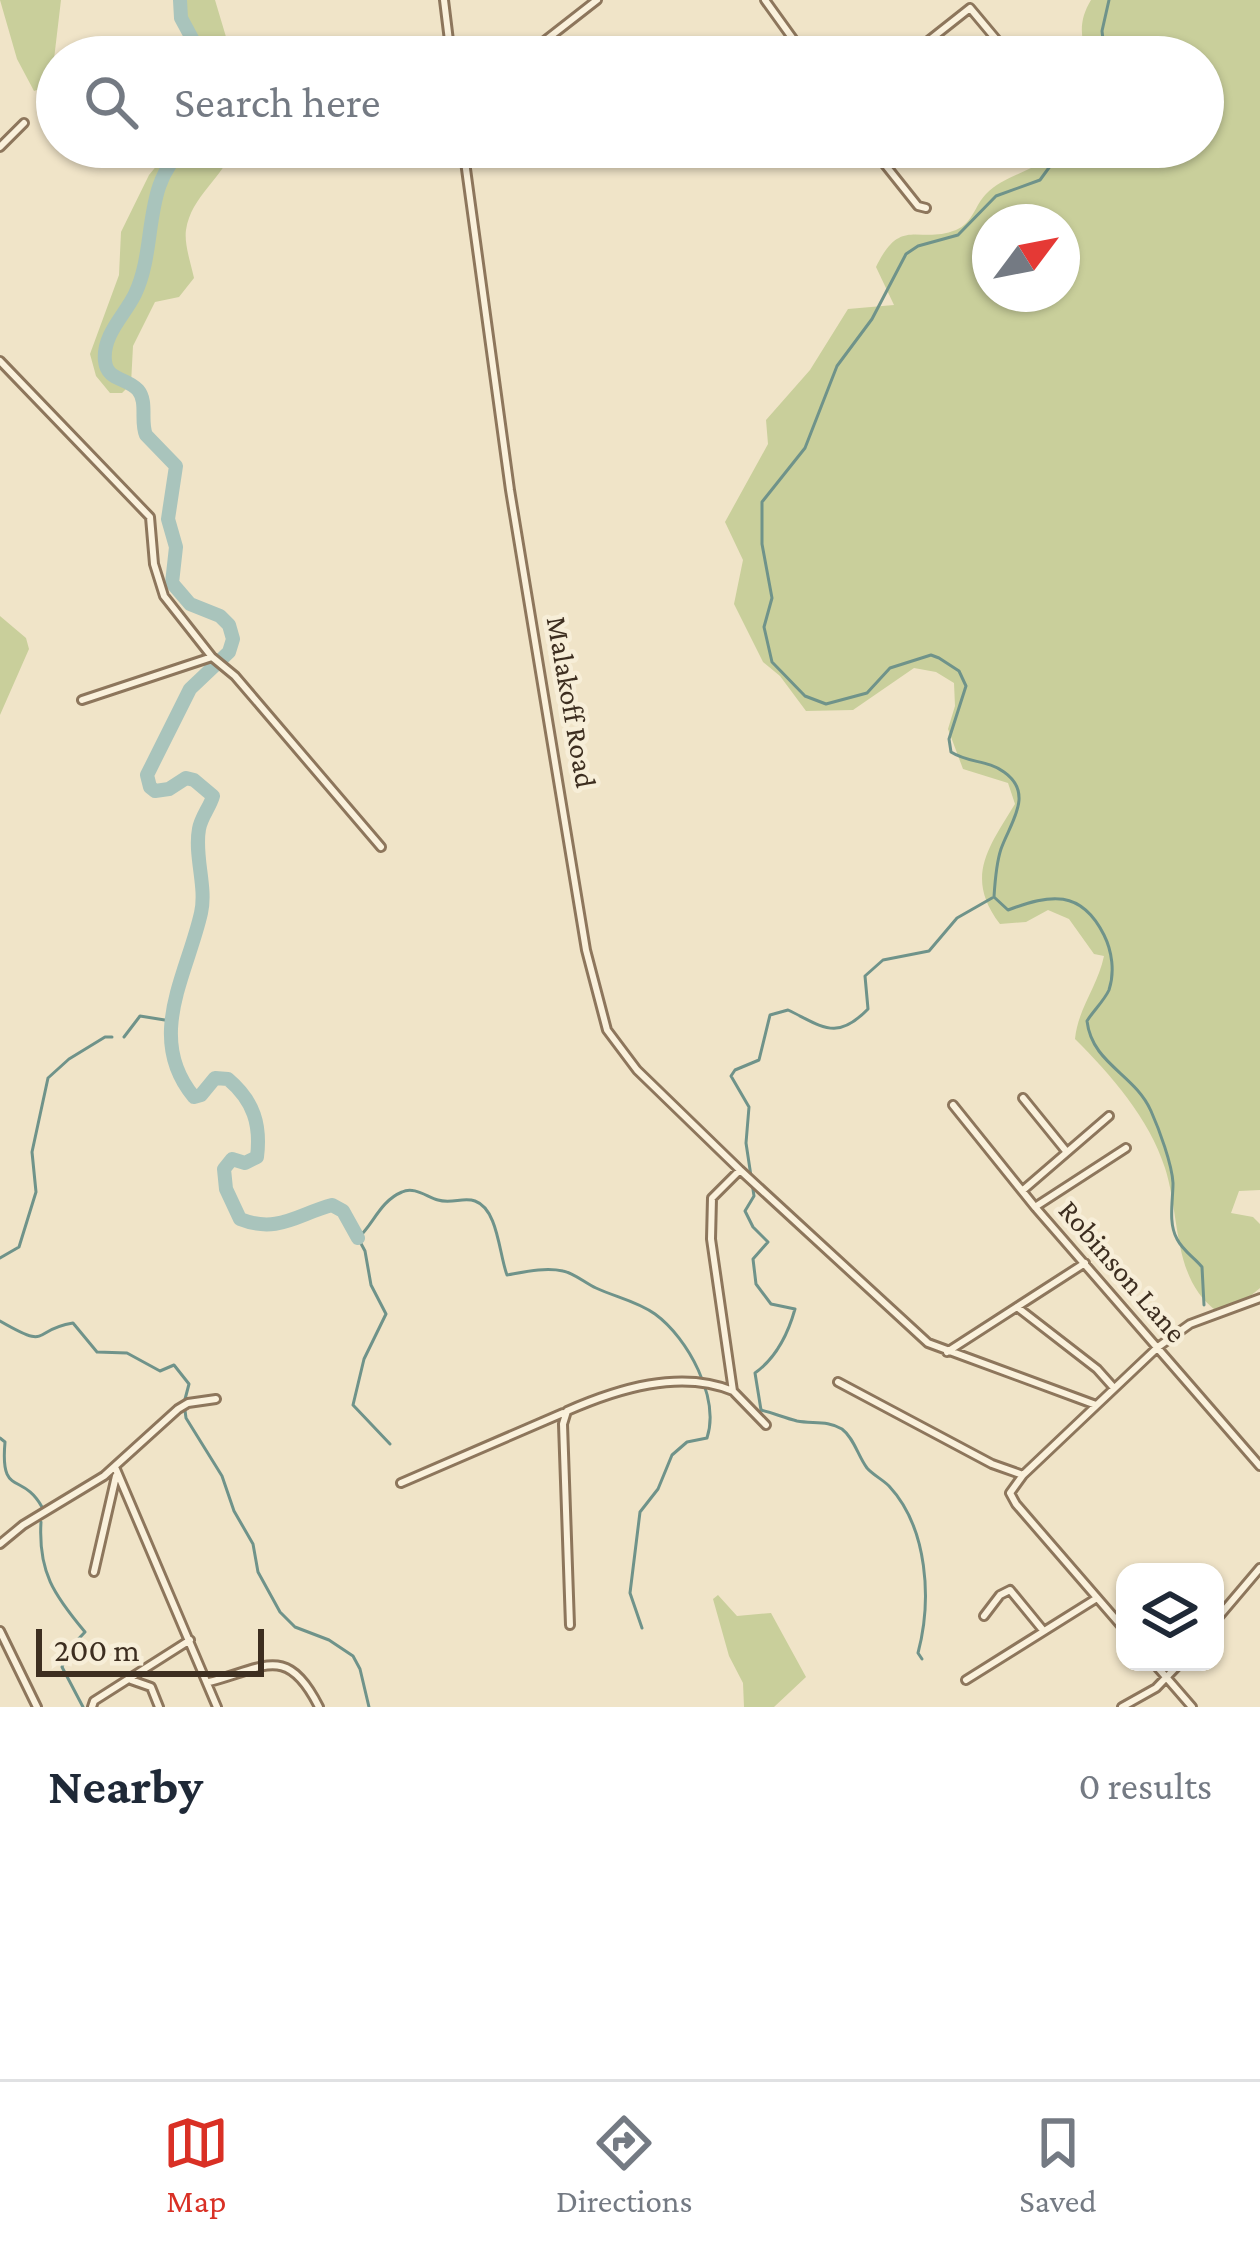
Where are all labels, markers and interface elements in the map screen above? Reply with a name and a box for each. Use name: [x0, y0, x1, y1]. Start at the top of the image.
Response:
search box: [36, 36, 1224, 168]
icon: search: [78, 69, 144, 135]
text: Search here: [174, 77, 381, 127]
north arrow: [972, 204, 1080, 312]
street label: Malakoff Road: [541, 614, 603, 791]
street label: Robinson Lane: [1052, 1193, 1194, 1349]
map controls: [1116, 1563, 1224, 1671]
button: layers: [1116, 1563, 1224, 1671]
scale bar: [36, 1623, 264, 1676]
text: 200 m: [54, 1631, 140, 1668]
text: Nearby: [48, 1757, 203, 1814]
text: 0 results: [1078, 1764, 1212, 1807]
tab: Map: [163, 2110, 229, 2219]
tab: Directions: [556, 2110, 693, 2219]
tab: Saved: [1019, 2110, 1097, 2219]

